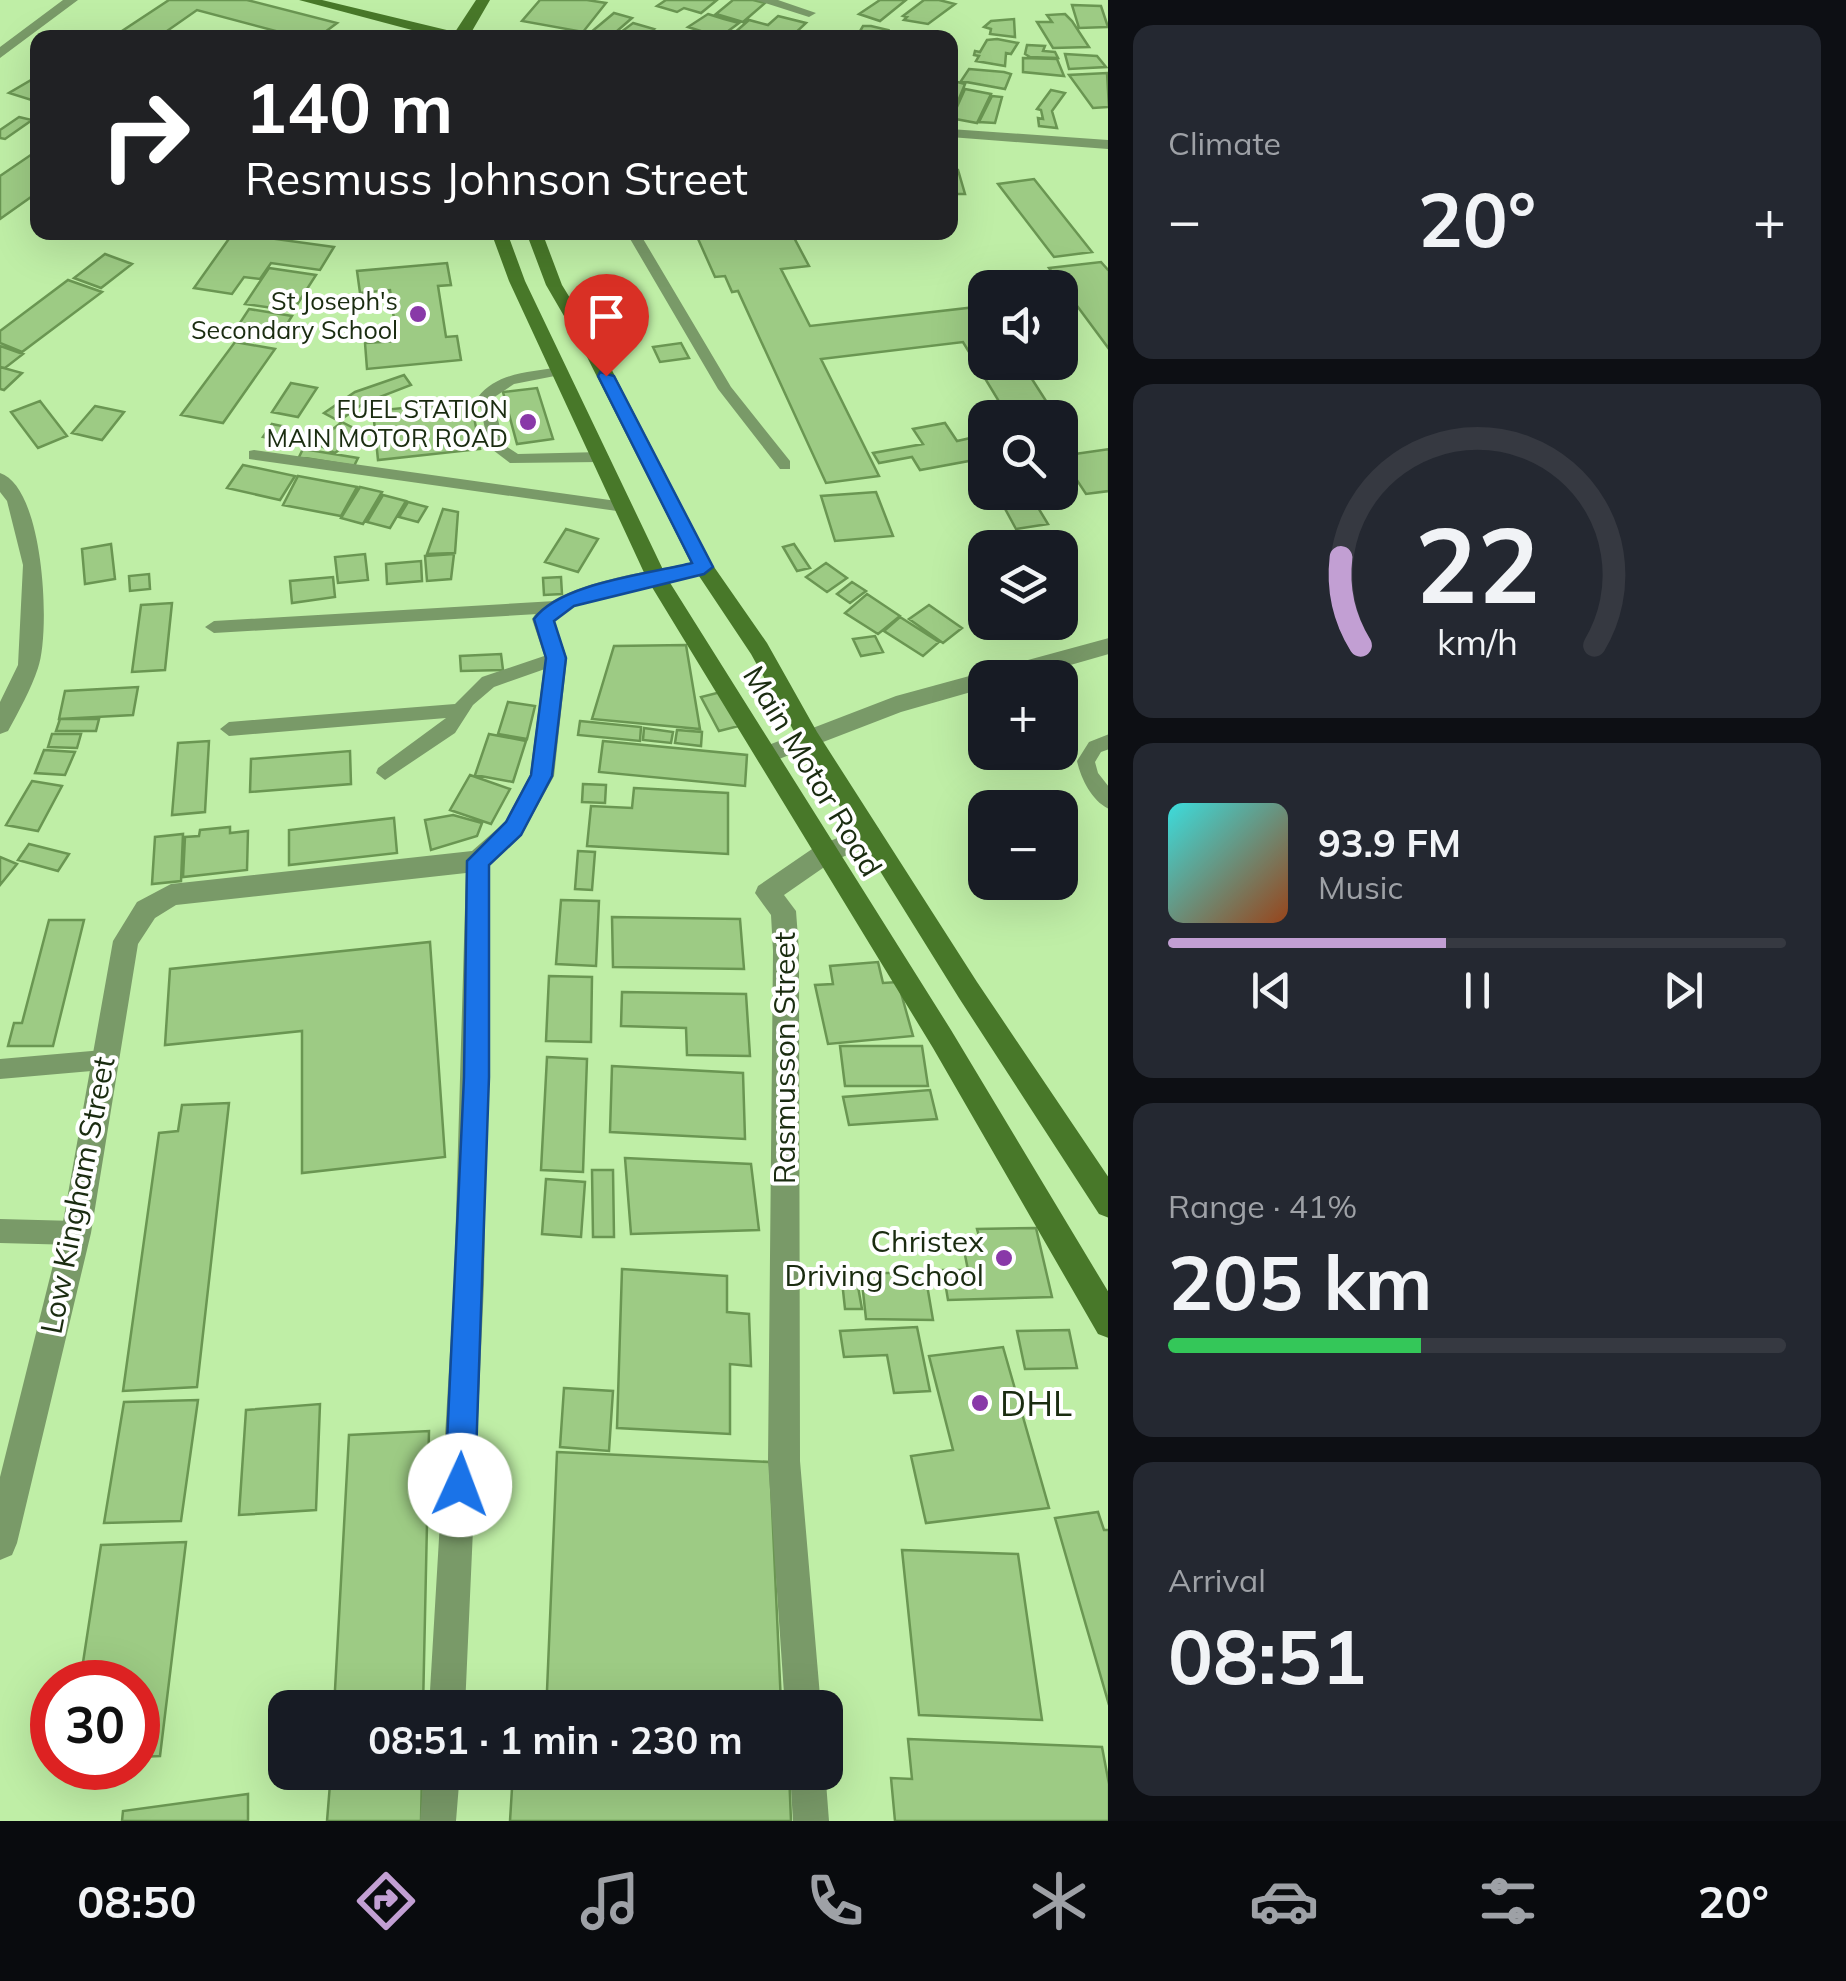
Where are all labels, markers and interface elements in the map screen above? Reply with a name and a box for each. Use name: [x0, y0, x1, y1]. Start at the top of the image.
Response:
text: 140 m: [245, 63, 453, 151]
icon: right: [80, 70, 210, 200]
text: Climate: [1168, 123, 1281, 163]
text: Resmuss Johnson Street: [245, 150, 748, 206]
text: 20°: [1418, 172, 1536, 266]
text: −: [1168, 185, 1201, 254]
text: +: [1753, 185, 1786, 254]
map controls: [968, 270, 1078, 900]
button: sound: [968, 270, 1078, 380]
pin: [564, 274, 649, 377]
place label: St Joseph's Secondary School: [191, 285, 398, 345]
icon: arrive: [579, 289, 634, 344]
marker: St Joseph's Secondary School: [407, 303, 429, 325]
place label: FUEL STATION MAIN MOTOR ROAD: [267, 393, 508, 453]
button: search: [968, 400, 1078, 510]
marker: FUEL STATION MAIN MOTOR ROAD: [517, 411, 539, 433]
text: 22: [1415, 498, 1539, 629]
button: layers: [968, 530, 1078, 640]
text: km/h: [1437, 619, 1517, 664]
street label: Main Motor Road: [735, 659, 891, 883]
button: +: [968, 660, 1078, 770]
button: −: [968, 790, 1078, 900]
text: 93.9 FM: [1318, 819, 1461, 867]
text: Music: [1318, 867, 1403, 907]
street label: Rasmusson Street: [765, 932, 803, 1184]
icon: previous: [1244, 963, 1299, 1018]
icon: pause: [1450, 963, 1505, 1018]
icon: next: [1656, 963, 1711, 1018]
street label: Low Kingham Street: [31, 1053, 123, 1337]
text: Range · 41%: [1168, 1186, 1357, 1226]
place label: Christex Driving School: [784, 1222, 984, 1294]
text: 205 km: [1168, 1235, 1432, 1329]
marker: Christex Driving School: [993, 1247, 1015, 1269]
place label: DHL: [1000, 1381, 1072, 1425]
marker: DHL: [969, 1392, 991, 1414]
position arrow: [408, 1433, 512, 1537]
text: Arrival: [1168, 1560, 1266, 1600]
text: 08:51: [1168, 1609, 1367, 1703]
speed limit sign: 30: [30, 1660, 160, 1790]
text: 08:51 · 1 min · 230 m: [368, 1716, 743, 1764]
icon: directions: [351, 1866, 421, 1936]
icon: music: [575, 1866, 645, 1936]
icon: phone: [800, 1866, 870, 1936]
icon: climate: [1024, 1866, 1094, 1936]
icon: car: [1249, 1866, 1319, 1936]
icon: filters: [1473, 1866, 1543, 1936]
text: 08:50: [77, 1873, 196, 1929]
text: 20°: [1698, 1873, 1769, 1929]

